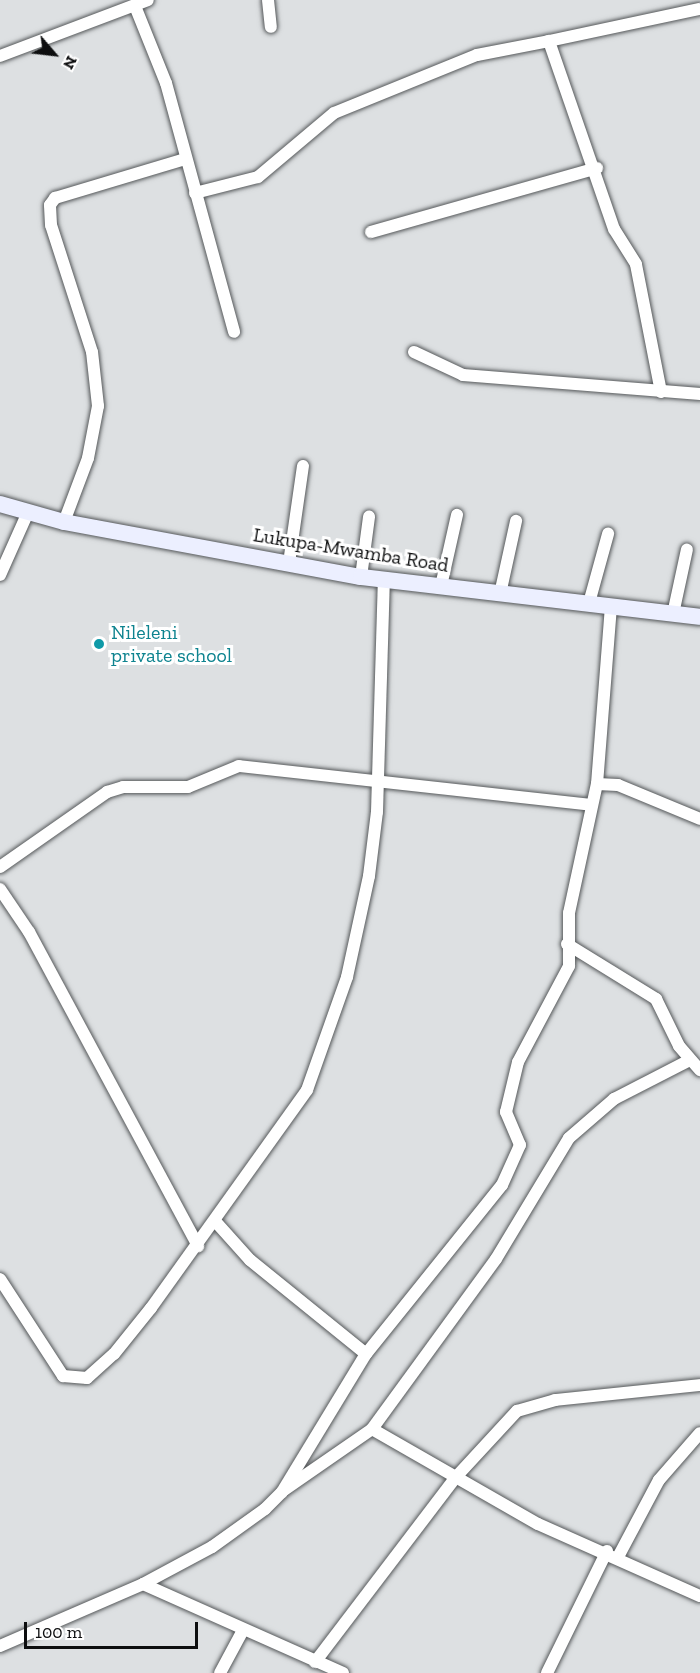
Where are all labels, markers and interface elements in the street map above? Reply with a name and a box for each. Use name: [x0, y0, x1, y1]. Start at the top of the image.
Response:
north arrow: [24, 24, 84, 84]
text: N: [59, 53, 82, 73]
street label: Lukupa-Mwamba Road: [252, 523, 450, 577]
place label: Nileleni private school: [111, 620, 232, 667]
marker: Nileleni private school: [92, 637, 106, 651]
scale bar: [27, 1610, 201, 1648]
text: 100 m: [35, 1621, 82, 1643]

